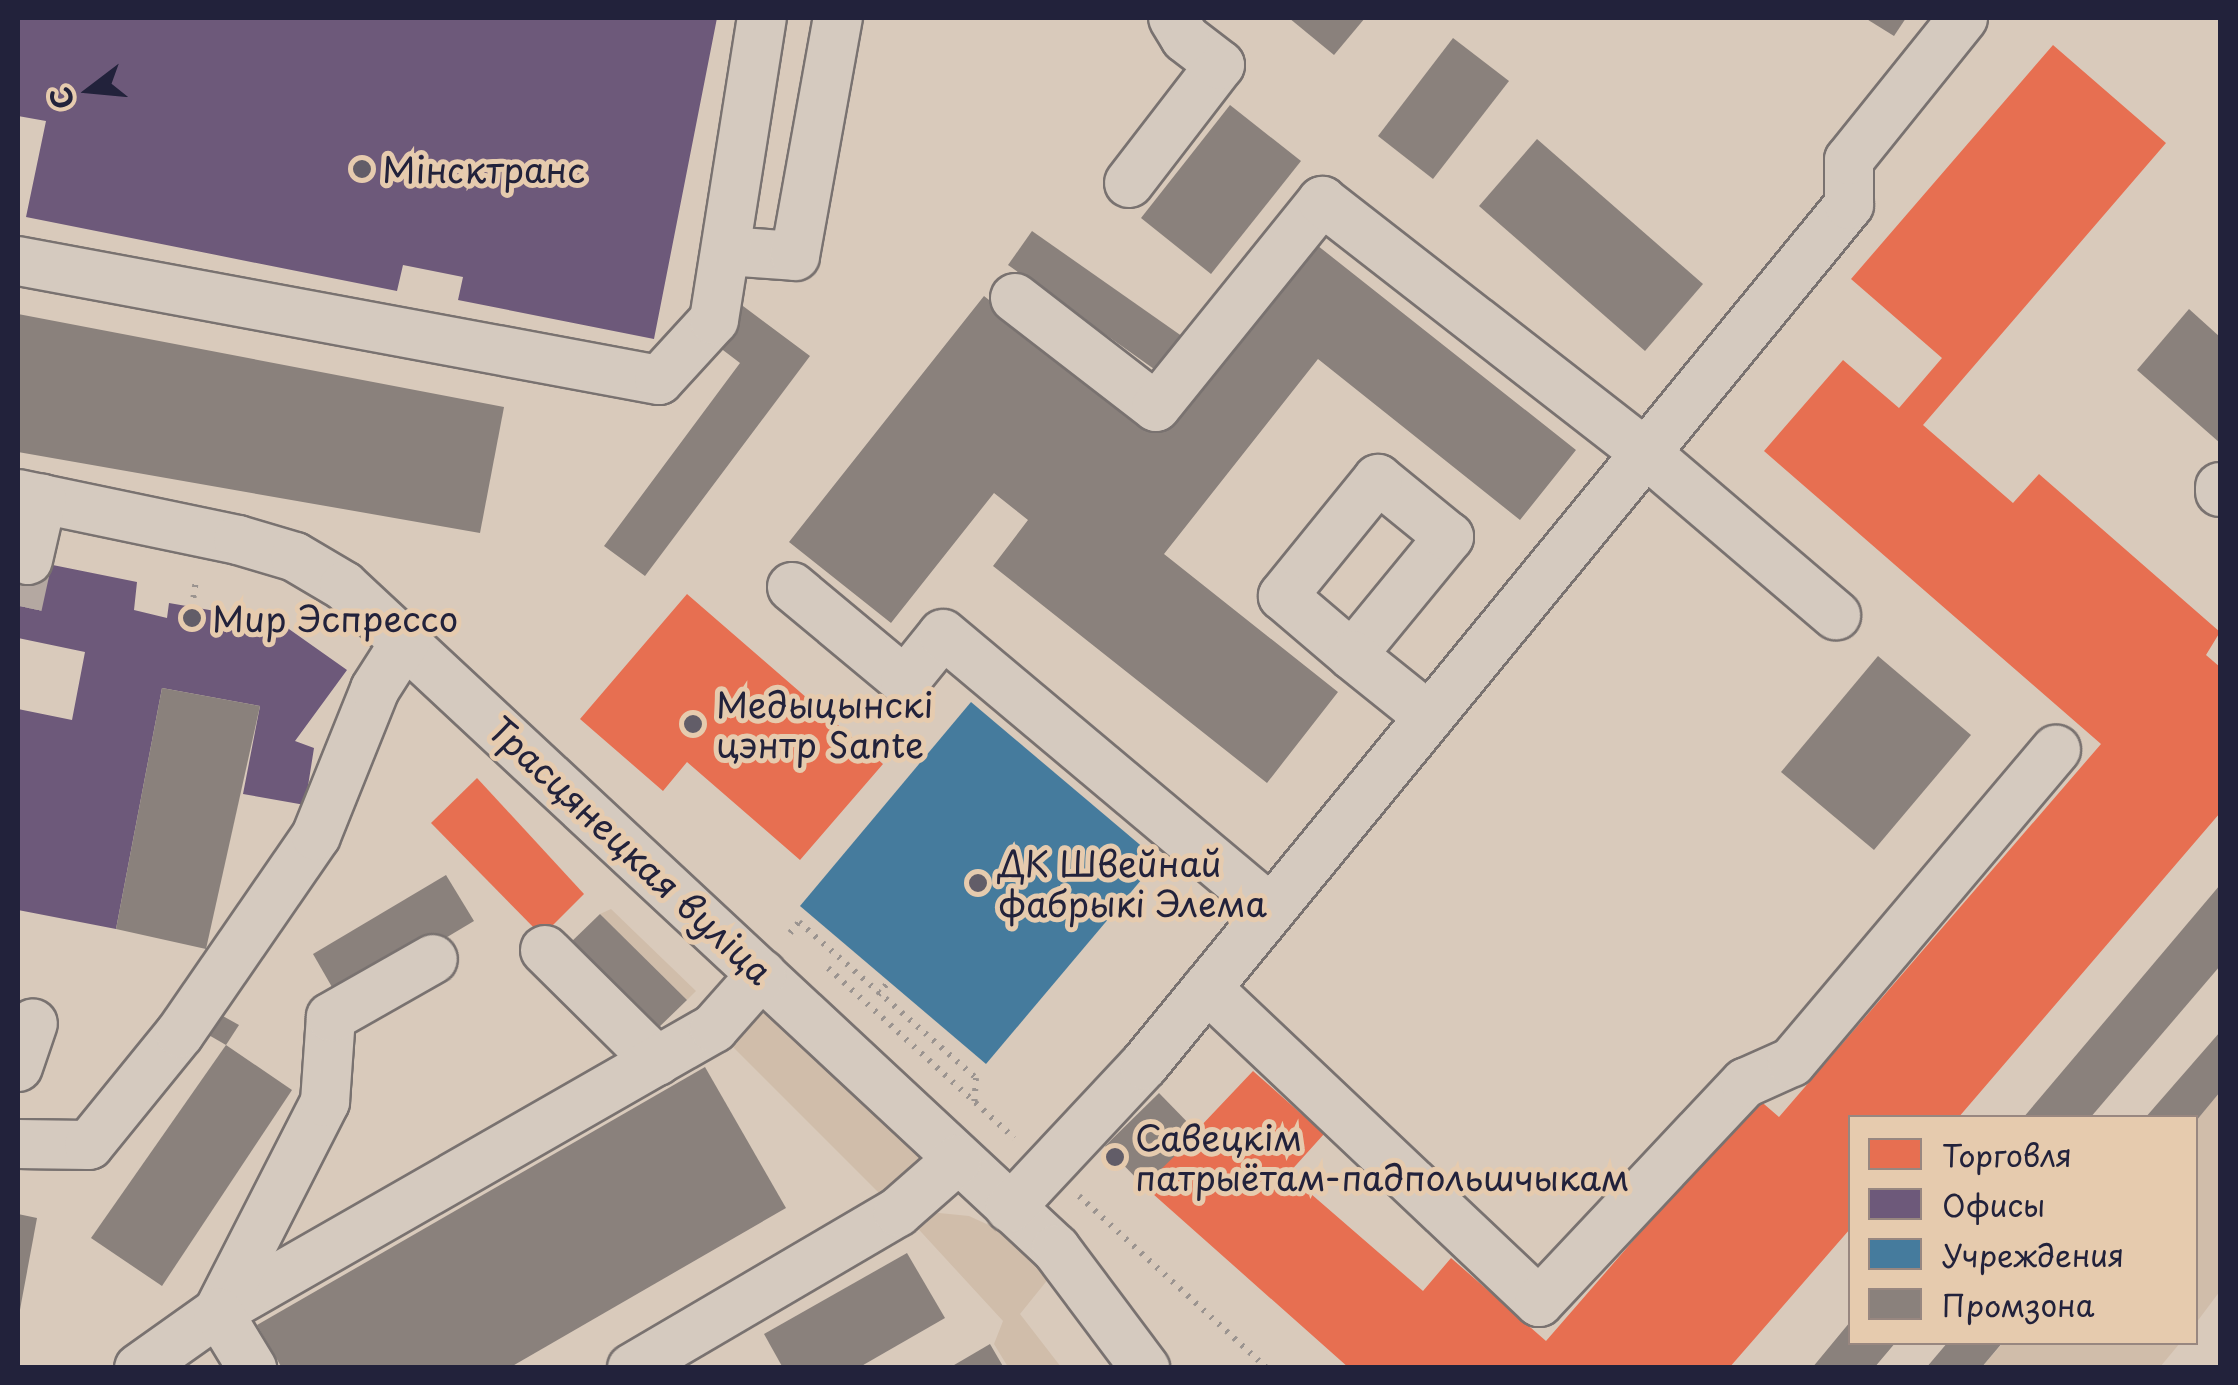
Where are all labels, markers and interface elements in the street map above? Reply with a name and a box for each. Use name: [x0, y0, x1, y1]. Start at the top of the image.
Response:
north arrow: [40, 40, 140, 140]
text: С: [37, 82, 84, 114]
place label: Мінсктранс: [382, 148, 585, 190]
marker: Мінсктранс: [351, 158, 373, 180]
place label: Мир Эспрессо: [212, 597, 459, 639]
marker: Мир Эспрессо: [181, 607, 203, 629]
place label: Медыцынскі цэнтр Sante: [716, 683, 933, 765]
street label: Трасцянецкая вуліца: [481, 708, 781, 992]
marker: Медыцынскі цэнтр Sante: [680, 711, 706, 737]
place label: ДК Швейнай фабрыкі Элема: [998, 842, 1268, 924]
marker: ДК Швейнай фабрыкі Элема: [967, 872, 989, 894]
legend: [1848, 1115, 2198, 1345]
place label: Савецкім патрыётам-падпольшчыкам: [1135, 1116, 1630, 1198]
text: Торговля: [1942, 1132, 2072, 1177]
marker: Савецкім патрыётам-падпольшчыкам: [1104, 1146, 1126, 1168]
text: Офисы: [1942, 1182, 2045, 1227]
text: Учреждения: [1942, 1232, 2124, 1277]
text: Промзона: [1942, 1282, 2094, 1327]

